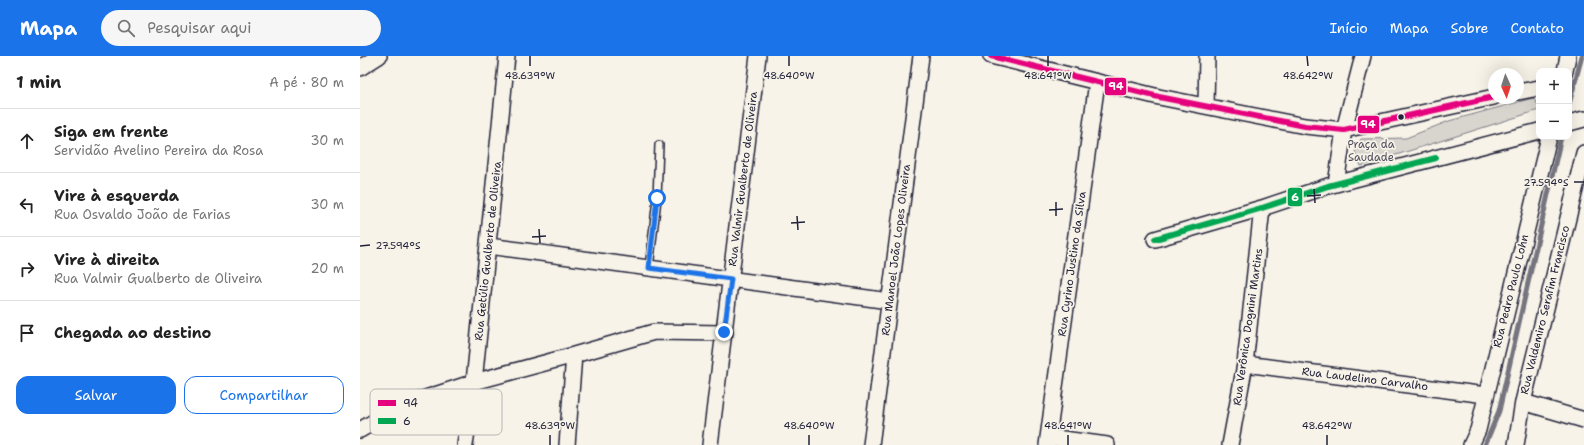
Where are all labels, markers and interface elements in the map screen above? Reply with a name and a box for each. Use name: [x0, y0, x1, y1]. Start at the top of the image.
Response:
search box: [101, 10, 381, 46]
text: Mapa: [20, 16, 77, 41]
icon: search: [115, 17, 137, 39]
text: Pesquisar aqui: [147, 18, 251, 38]
text: Início: [1329, 19, 1368, 37]
text: Mapa: [1390, 19, 1429, 37]
text: Sobre: [1451, 19, 1488, 37]
text: Contato: [1510, 19, 1564, 37]
north arrow: [1488, 68, 1524, 104]
map controls: [1536, 68, 1572, 140]
button: +: [1536, 68, 1572, 104]
text: 48.639°W: [505, 69, 556, 82]
text: 48.640°W: [763, 69, 815, 82]
text: 48.641°W: [1024, 69, 1072, 82]
text: 48.642°W: [1283, 69, 1334, 82]
text: 1 min: [16, 71, 61, 93]
text: A pé · 80 m: [269, 74, 344, 91]
line badge: 94: [1104, 77, 1127, 96]
text: 94: [1108, 79, 1124, 94]
street label: Rua Valmir Gualberto de Oliveira: [725, 91, 761, 267]
button: −: [1536, 104, 1572, 140]
unlabelled marker: [1396, 112, 1406, 122]
line badge: 94: [1357, 115, 1380, 134]
text: 94: [1360, 117, 1376, 132]
text: Siga em frente: [54, 122, 169, 142]
icon: ahead: [16, 130, 38, 152]
text: 30 m: [310, 132, 344, 149]
park label: Praça da Saudade: [1347, 137, 1395, 165]
text: Servidão Avelino Pereira da Rosa: [54, 142, 263, 159]
street label: Rua Getúlio Gualberto de Oliveira: [471, 160, 505, 341]
street label: Rua Manoel João Lopes Oliveira: [878, 163, 914, 337]
text: 27.594°S: [1524, 176, 1569, 189]
text: Vire à esquerda: [54, 186, 179, 206]
line badge: 6: [1287, 187, 1303, 207]
route start: [648, 189, 666, 207]
street label: Rua Cyrino Justino da Silva: [1054, 190, 1090, 338]
text: 6: [1291, 190, 1299, 205]
icon: left: [16, 194, 38, 216]
text: 30 m: [310, 196, 344, 213]
text: Rua Osvaldo João de Farias: [54, 206, 231, 223]
street label: Rua Valdemiro Serafim Francisco: [1517, 224, 1573, 396]
street label: Rua Pedro Paulo Lohn: [1490, 232, 1532, 349]
text: 27.594°S: [376, 239, 421, 252]
street label: Rua Verônica Dognini Martins: [1230, 247, 1266, 407]
text: Vire à direita: [54, 250, 159, 270]
icon: right: [16, 258, 38, 280]
text: 20 m: [311, 260, 344, 277]
text: Rua Valmir Gualberto de Oliveira: [54, 270, 262, 287]
icon: arrive: [16, 322, 38, 344]
text: Chegada ao destino: [54, 323, 211, 343]
route end: [715, 323, 733, 341]
street label: Rua Laudelino Carvalho: [1301, 364, 1429, 394]
button: Salvar: [16, 376, 176, 414]
button: Compartilhar: [184, 376, 344, 414]
legend: [370, 389, 502, 435]
text: 94: [403, 396, 418, 411]
text: 6: [403, 414, 411, 429]
text: 48.639°W: [525, 419, 576, 432]
text: 48.640°W: [783, 419, 835, 432]
text: 48.641°W: [1044, 419, 1092, 432]
text: 48.642°W: [1302, 419, 1353, 432]

